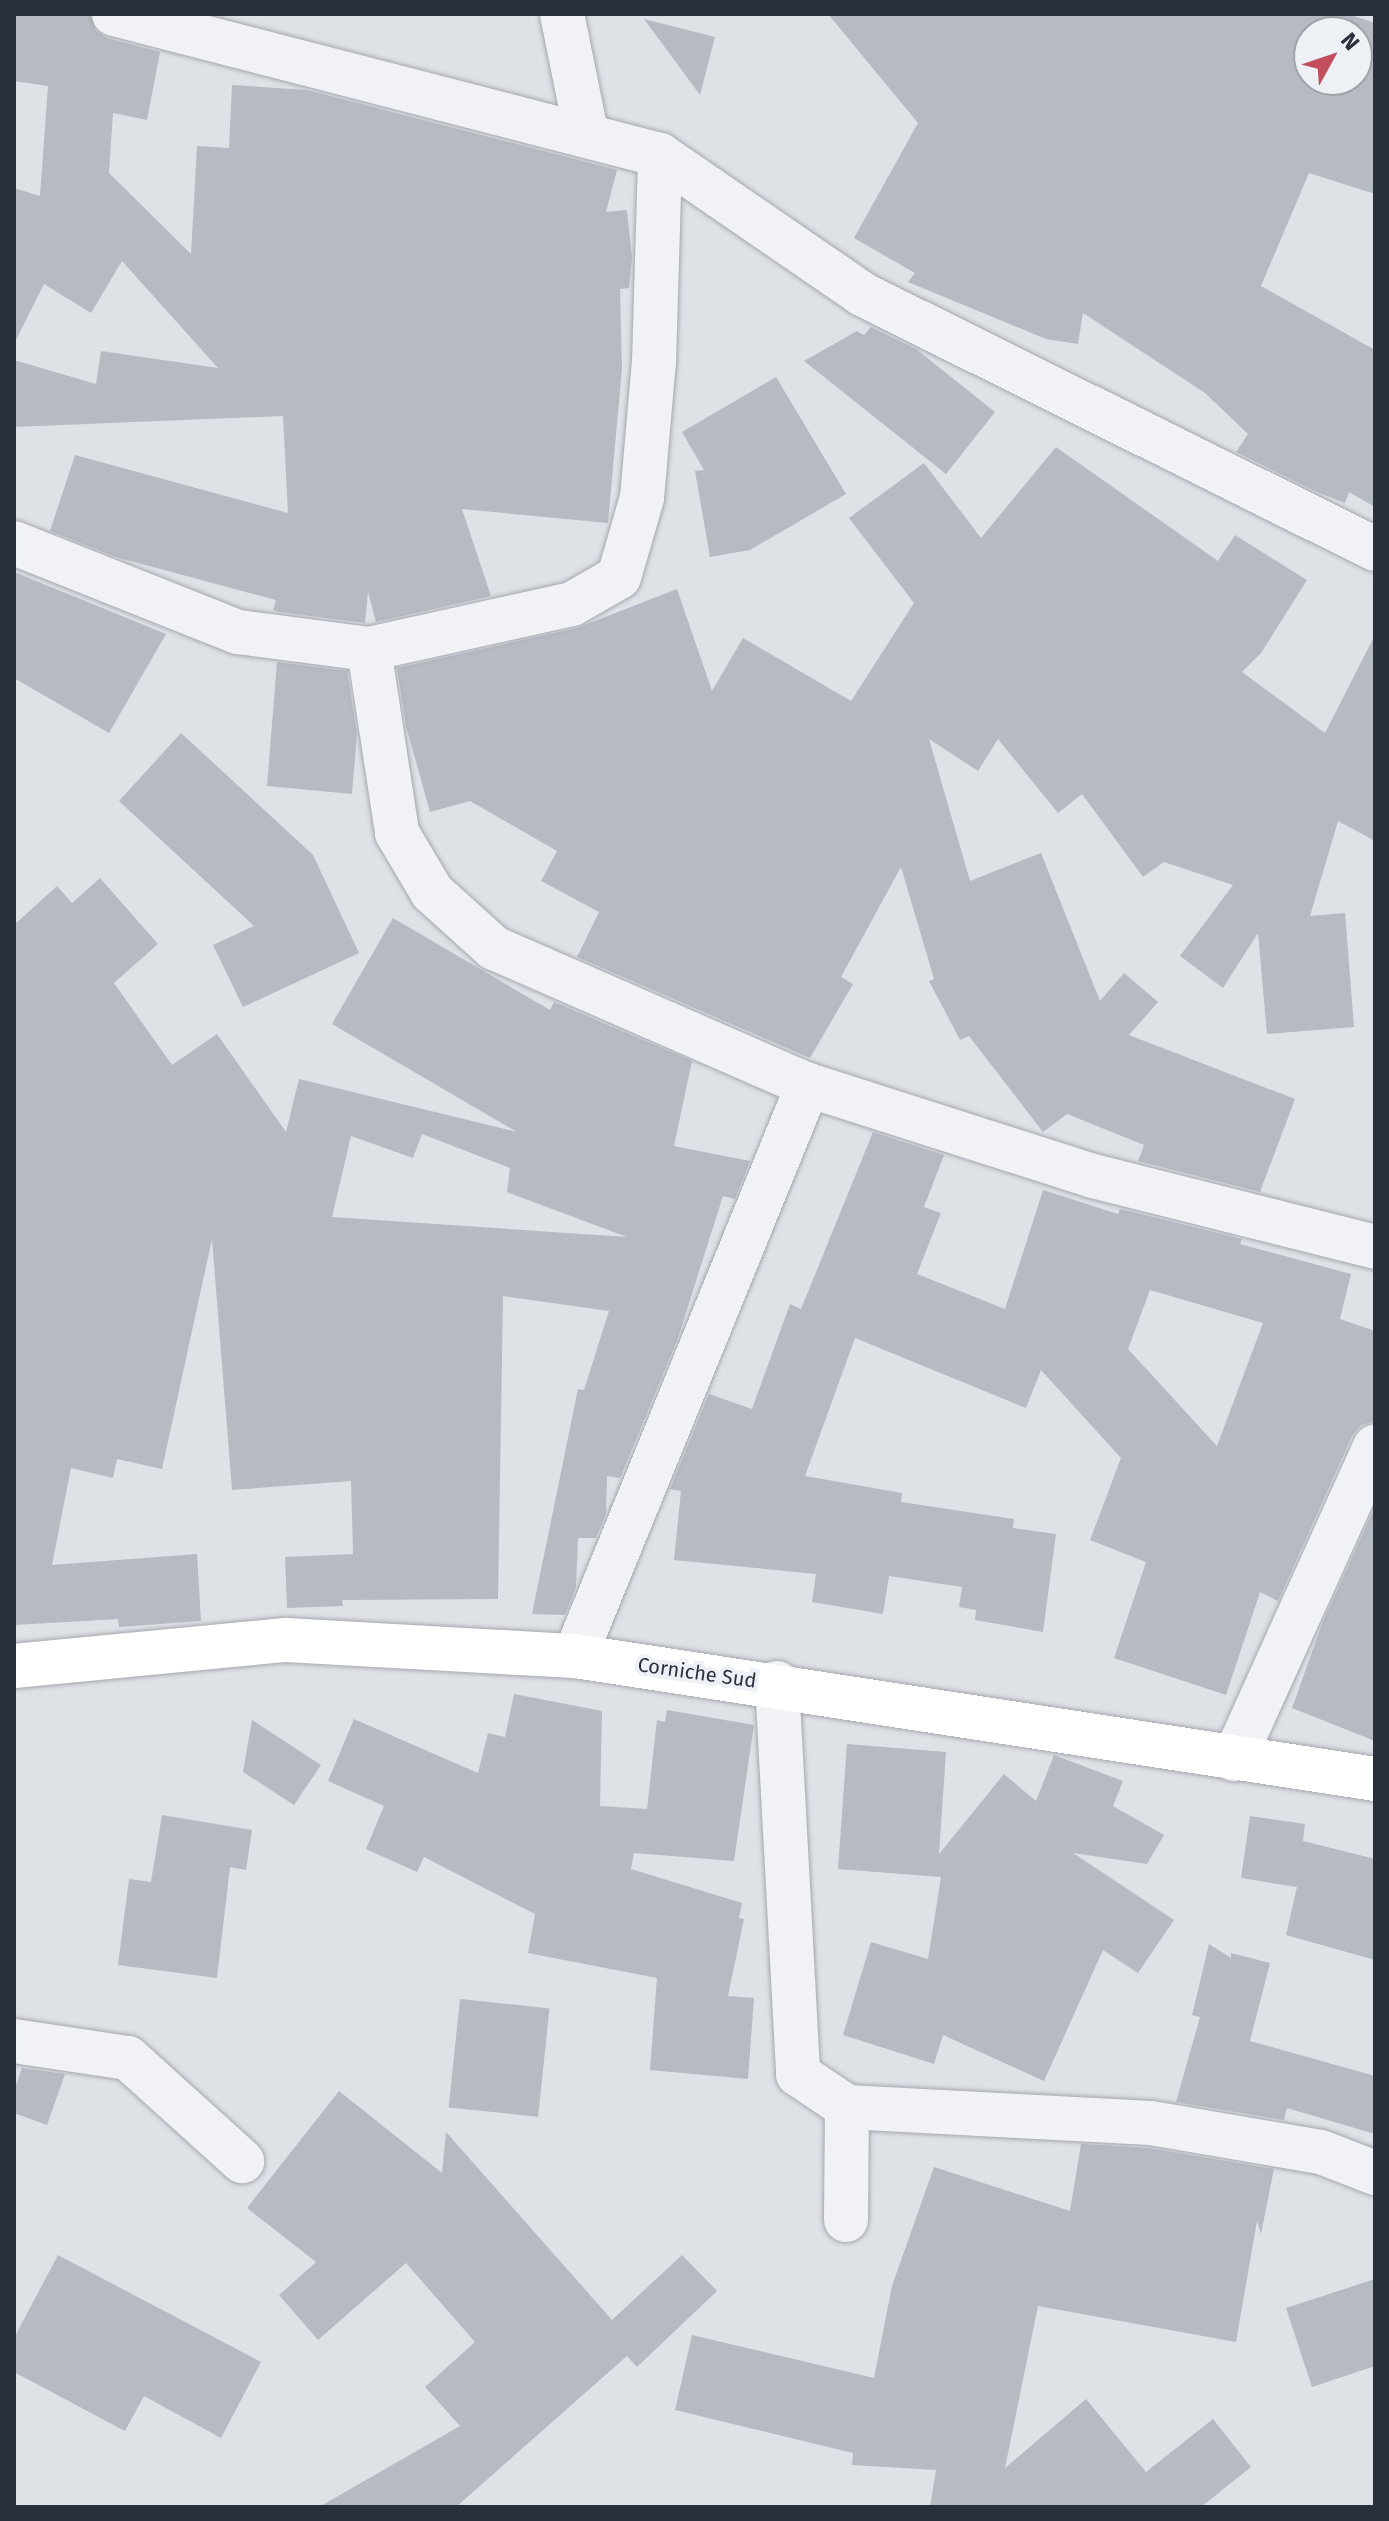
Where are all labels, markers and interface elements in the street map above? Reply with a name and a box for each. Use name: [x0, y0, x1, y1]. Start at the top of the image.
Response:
north arrow: [1293, 16, 1373, 96]
text: N: [1335, 27, 1365, 56]
street label: Corniche Sud: [636, 1653, 758, 1693]

